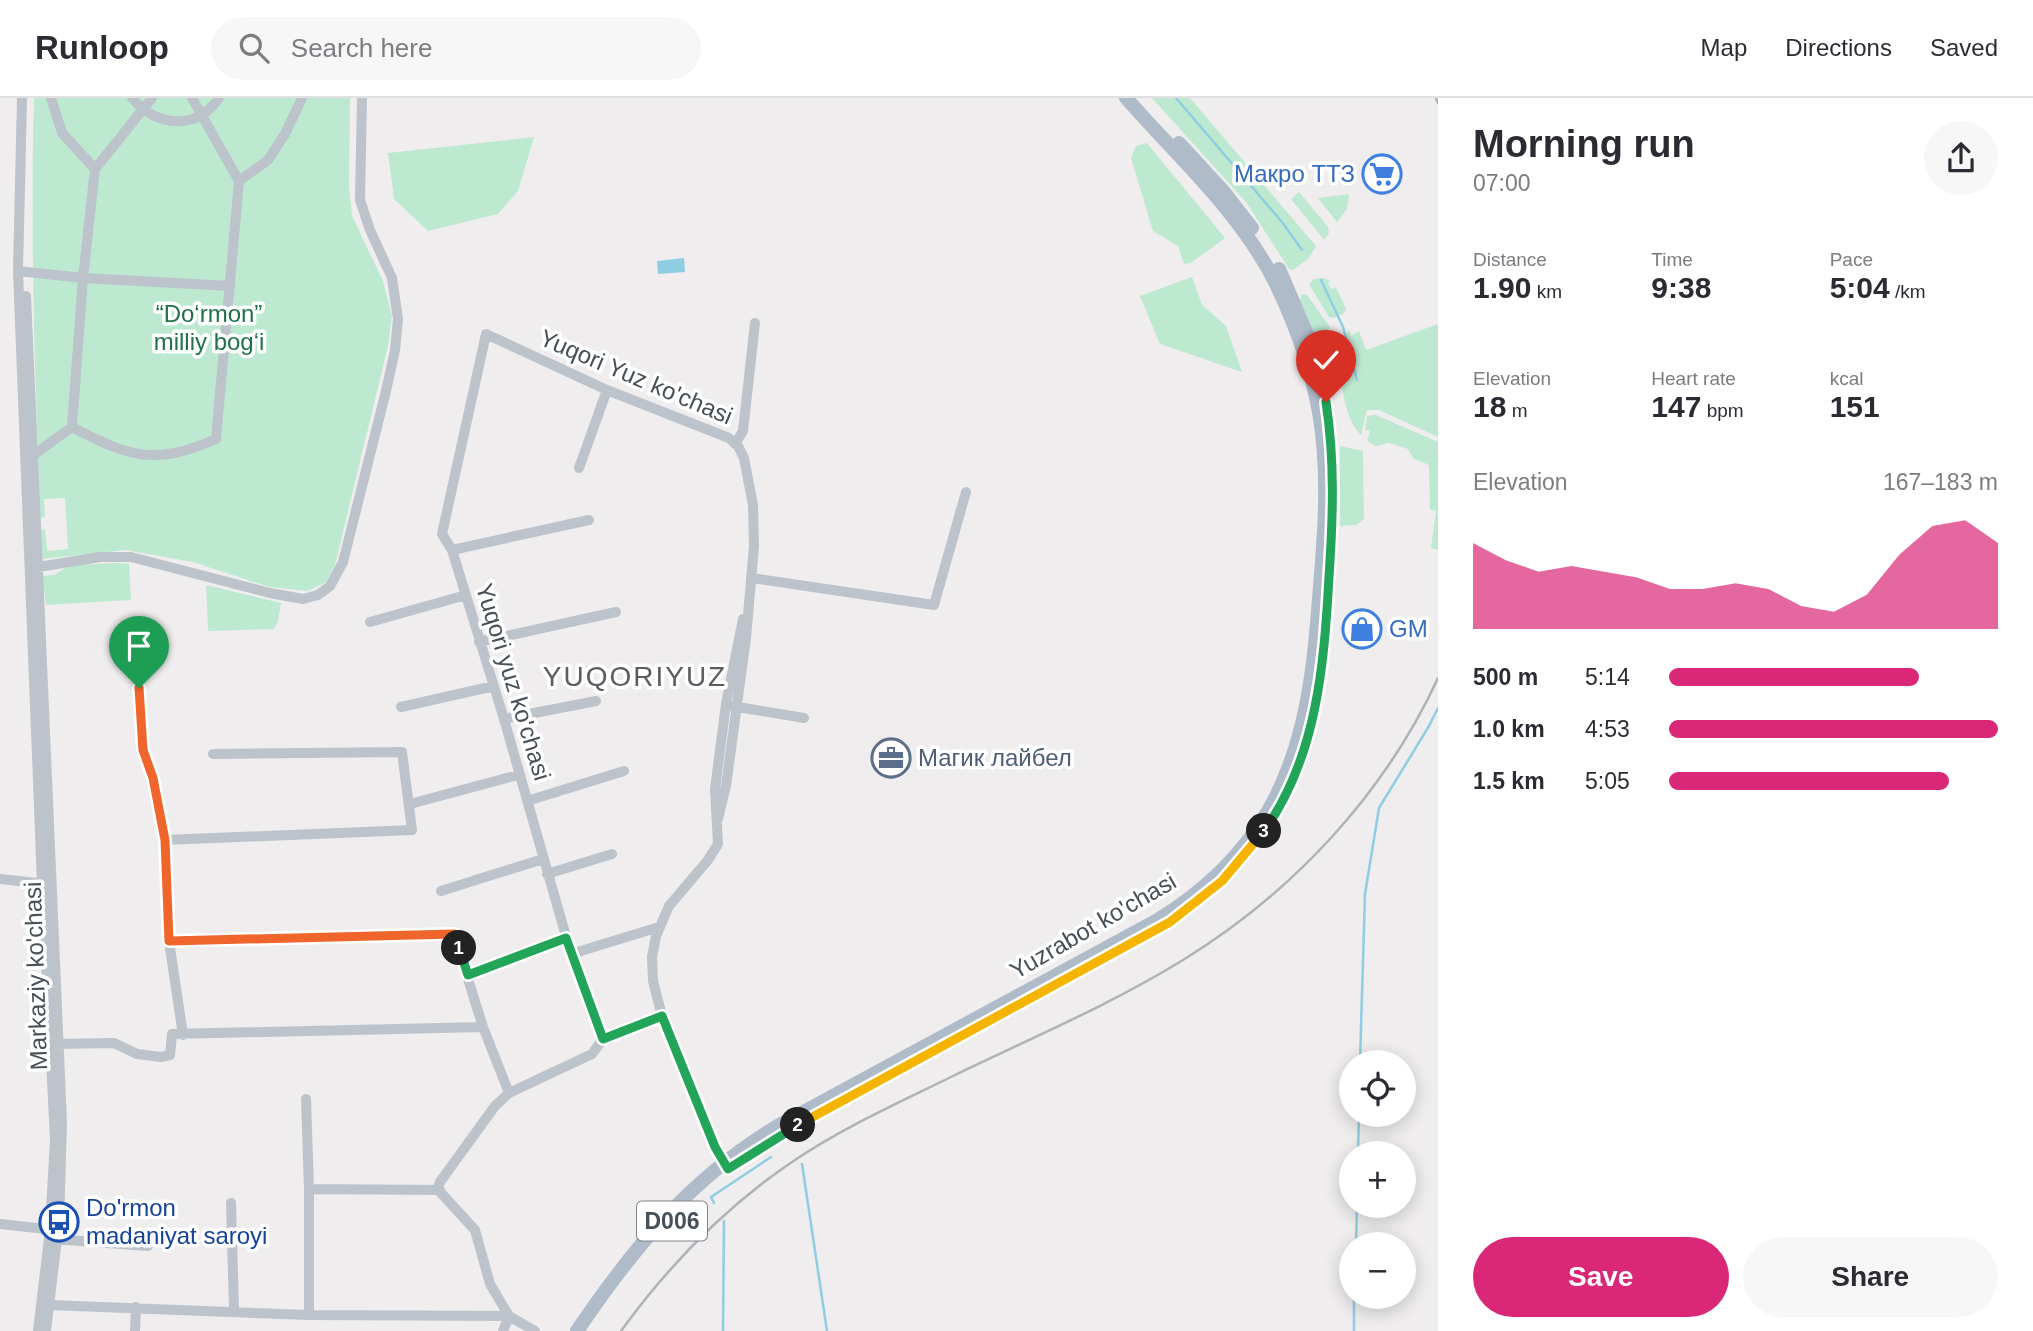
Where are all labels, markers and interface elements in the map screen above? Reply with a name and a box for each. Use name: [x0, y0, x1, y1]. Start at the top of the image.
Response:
search box: [211, 17, 701, 80]
text: Runloop: [35, 29, 169, 66]
icon: search: [235, 29, 273, 67]
text: Search here: [291, 33, 432, 63]
text: Map: [1701, 34, 1747, 61]
text: Directions: [1785, 34, 1892, 61]
text: Saved: [1930, 34, 1998, 61]
button: share: [1924, 121, 1998, 195]
text: Morning run: [1473, 123, 1695, 165]
supermarket icon: Макро ТТЗ: [1361, 153, 1403, 195]
place label: Макро ТТЗ: [1234, 160, 1355, 187]
text: 07:00: [1473, 170, 1531, 196]
text: Distance: [1473, 249, 1547, 270]
text: Time: [1651, 249, 1693, 270]
text: Pace: [1830, 249, 1873, 270]
text: 1.90: [1473, 271, 1531, 304]
text: 9:38: [1651, 271, 1711, 304]
text: 5:04: [1830, 271, 1890, 304]
text: km: [1531, 281, 1562, 302]
text: /km: [1890, 281, 1926, 302]
park label: “Do‘rmon” milliy bog‘i: [154, 300, 264, 355]
street label: Yuqori Yuz ko'chasi: [536, 324, 737, 429]
pin: [1296, 330, 1356, 402]
icon: check: [1307, 341, 1345, 379]
text: Elevation: [1473, 368, 1551, 389]
text: Heart rate: [1651, 368, 1736, 389]
text: kcal: [1830, 368, 1863, 389]
text: 18: [1473, 390, 1506, 423]
text: 147: [1651, 390, 1701, 423]
text: 151: [1830, 390, 1880, 423]
text: m: [1506, 400, 1527, 421]
text: bpm: [1701, 400, 1744, 421]
text: Elevation: [1473, 469, 1568, 495]
text: 167–183 m: [1883, 469, 1998, 495]
street label: Yuqori yuz ko'chasi: [471, 580, 556, 784]
shop icon: GM: [1341, 608, 1383, 650]
place label: GM: [1389, 615, 1428, 642]
pin: [109, 616, 169, 688]
icon: arrive: [120, 627, 158, 665]
district label: YUQORIYUZ: [543, 661, 727, 692]
text: 500 m: [1473, 664, 1538, 690]
text: 5:14: [1585, 664, 1630, 690]
text: 1.0 km: [1473, 716, 1545, 742]
text: 4:53: [1585, 716, 1630, 742]
office icon: Магик лайбел: [870, 737, 912, 779]
place label: Магик лайбел: [918, 744, 1072, 771]
text: 1.5 km: [1473, 768, 1545, 794]
text: 5:05: [1585, 768, 1630, 794]
pin: 3: [1246, 814, 1282, 848]
text: 3: [1258, 820, 1269, 841]
street label: Yuzrabot ko'chasi: [1005, 867, 1181, 984]
street label: Markaziy ko'chasi: [19, 881, 52, 1071]
pin: 1: [442, 930, 476, 966]
text: 1: [453, 937, 464, 958]
map controls: [1339, 1050, 1416, 1309]
button: locate: [1339, 1050, 1416, 1127]
pin: 2: [780, 1108, 816, 1142]
text: 2: [792, 1114, 803, 1135]
button: +: [1339, 1141, 1416, 1218]
place label: Do'rmon madaniyat saroyi: [86, 1194, 267, 1249]
bus stop icon: Do'rmon madaniyat saroyi: [38, 1201, 80, 1243]
road number: D006: [637, 1202, 707, 1240]
button: −: [1339, 1232, 1416, 1309]
button: Save: [1473, 1237, 1729, 1317]
button: Share: [1743, 1237, 1998, 1317]

